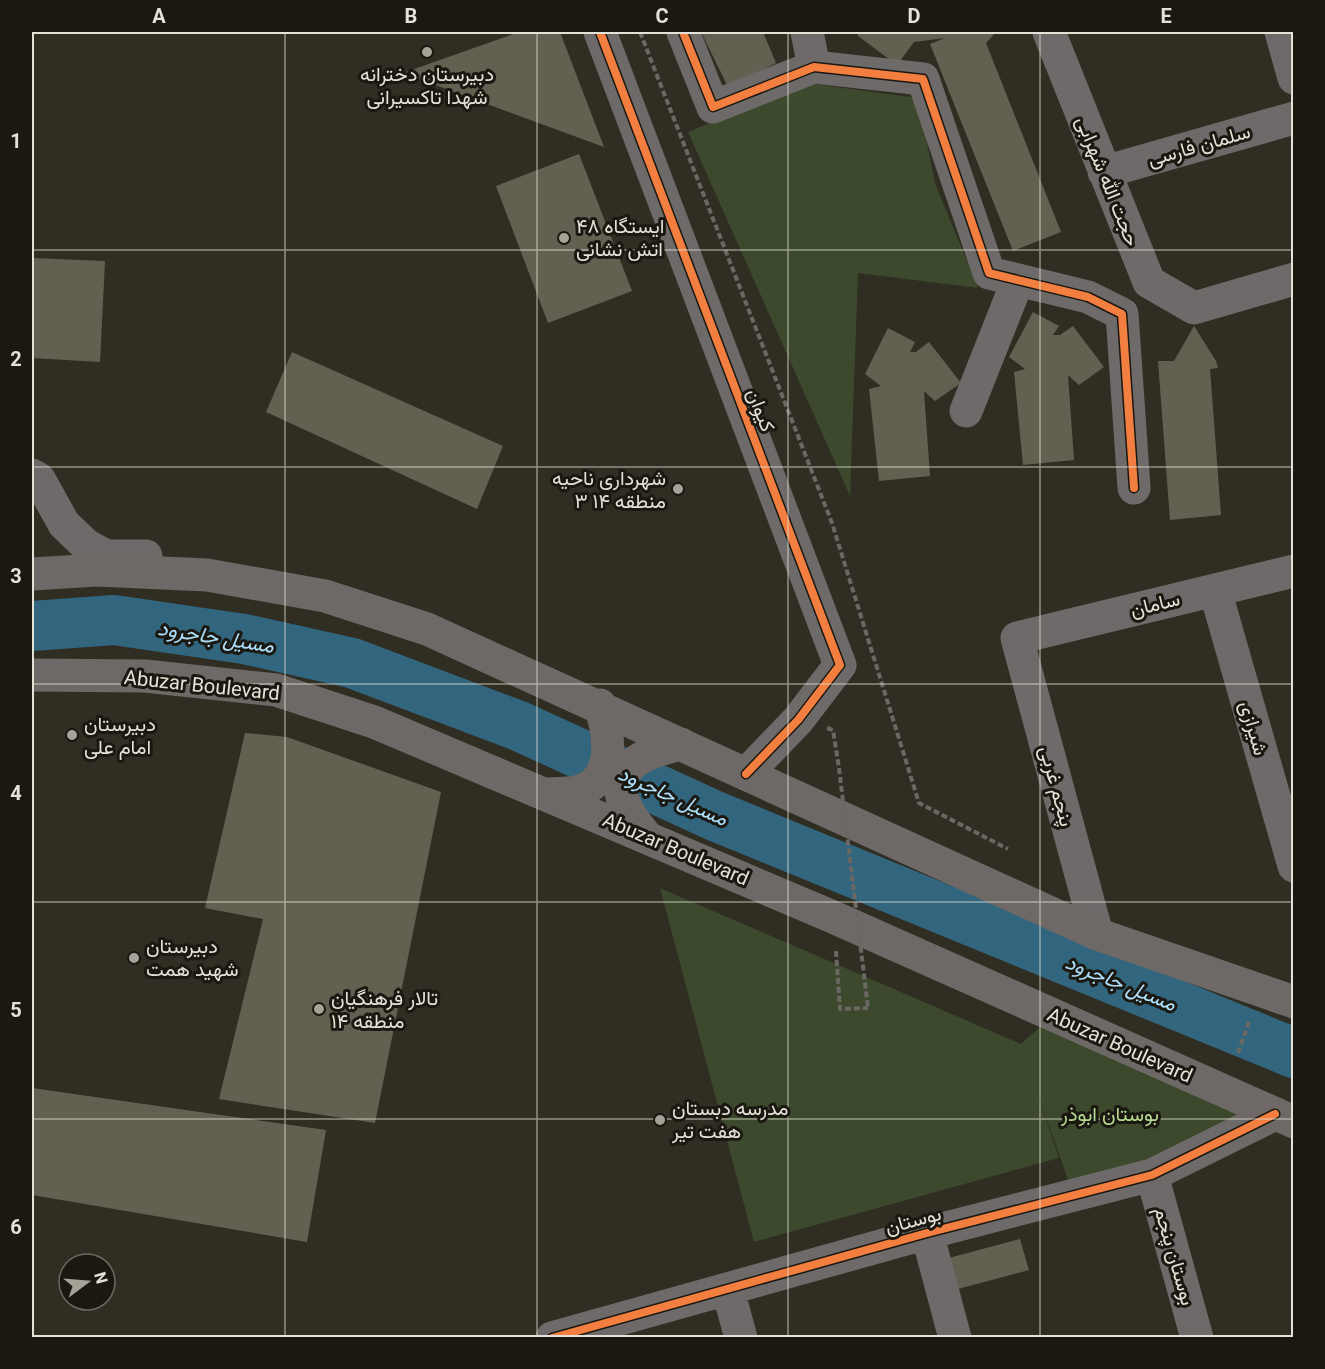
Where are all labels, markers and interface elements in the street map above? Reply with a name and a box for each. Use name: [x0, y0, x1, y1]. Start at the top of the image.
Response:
text: A: [152, 4, 166, 28]
text: B: [405, 4, 417, 28]
text: C: [655, 4, 669, 28]
text: D: [908, 4, 921, 28]
text: E: [1160, 4, 1172, 28]
marker: دبیرستان دخترانه شهدا تاکسیرانی: [420, 45, 434, 59]
place label: دبیرستان دخترانه شهدا تاکسیرانی: [360, 62, 494, 110]
street label: حجت الله شهرابی: [1070, 112, 1145, 250]
street label: سلمان فارسی: [1145, 119, 1253, 172]
text: 1: [10, 129, 22, 153]
place label: ایستگاه ۴۸ اتش نشانی: [576, 214, 664, 261]
marker: ایستگاه ۴۸ اتش نشانی: [557, 231, 571, 245]
text: 2: [10, 347, 22, 371]
street label: کیوان: [741, 385, 780, 435]
place label: شهرداری ناحیه ۳ منطقه ۱۴: [552, 466, 666, 513]
marker: شهرداری ناحیه ۳ منطقه ۱۴: [671, 482, 685, 496]
text: 3: [10, 564, 22, 588]
street label: سامان: [1128, 586, 1182, 622]
water label: مسیل جاجرود: [156, 616, 277, 659]
street label: Abuzar Boulevard: [123, 665, 281, 705]
street label: شیرازی: [1234, 698, 1273, 758]
place label: دبیرستان امام علی: [84, 712, 156, 760]
marker: دبیرستان امام علی: [65, 728, 79, 742]
street label: پنجم غربی: [1033, 743, 1079, 830]
water label: مسیل جاجرود: [614, 761, 732, 832]
text: 4: [10, 781, 22, 805]
street label: Abuzar Boulevard: [599, 807, 753, 891]
place label: دبیرستان شهید همت: [146, 934, 239, 982]
water label: مسیل جاجرود: [1062, 950, 1181, 1017]
marker: دبیرستان شهید همت: [127, 951, 141, 965]
place label: تالار فرهنگیان منطقه ۱۴: [331, 986, 438, 1033]
text: 5: [10, 998, 22, 1022]
marker: تالار فرهنگیان منطقه ۱۴: [312, 1002, 326, 1016]
street label: Abuzar Boulevard: [1044, 1002, 1196, 1088]
place label: مدرسه دبستان هفت تیر: [671, 1096, 788, 1144]
park label: بوستان ابوذر: [1060, 1102, 1159, 1127]
marker: مدرسه دبستان هفت تیر: [653, 1113, 667, 1127]
street label: بوستان: [882, 1201, 944, 1240]
street label: بوستان پنجم: [1148, 1204, 1200, 1309]
text: 6: [10, 1215, 22, 1239]
north arrow: [57, 1252, 117, 1312]
text: N: [90, 1270, 112, 1286]

